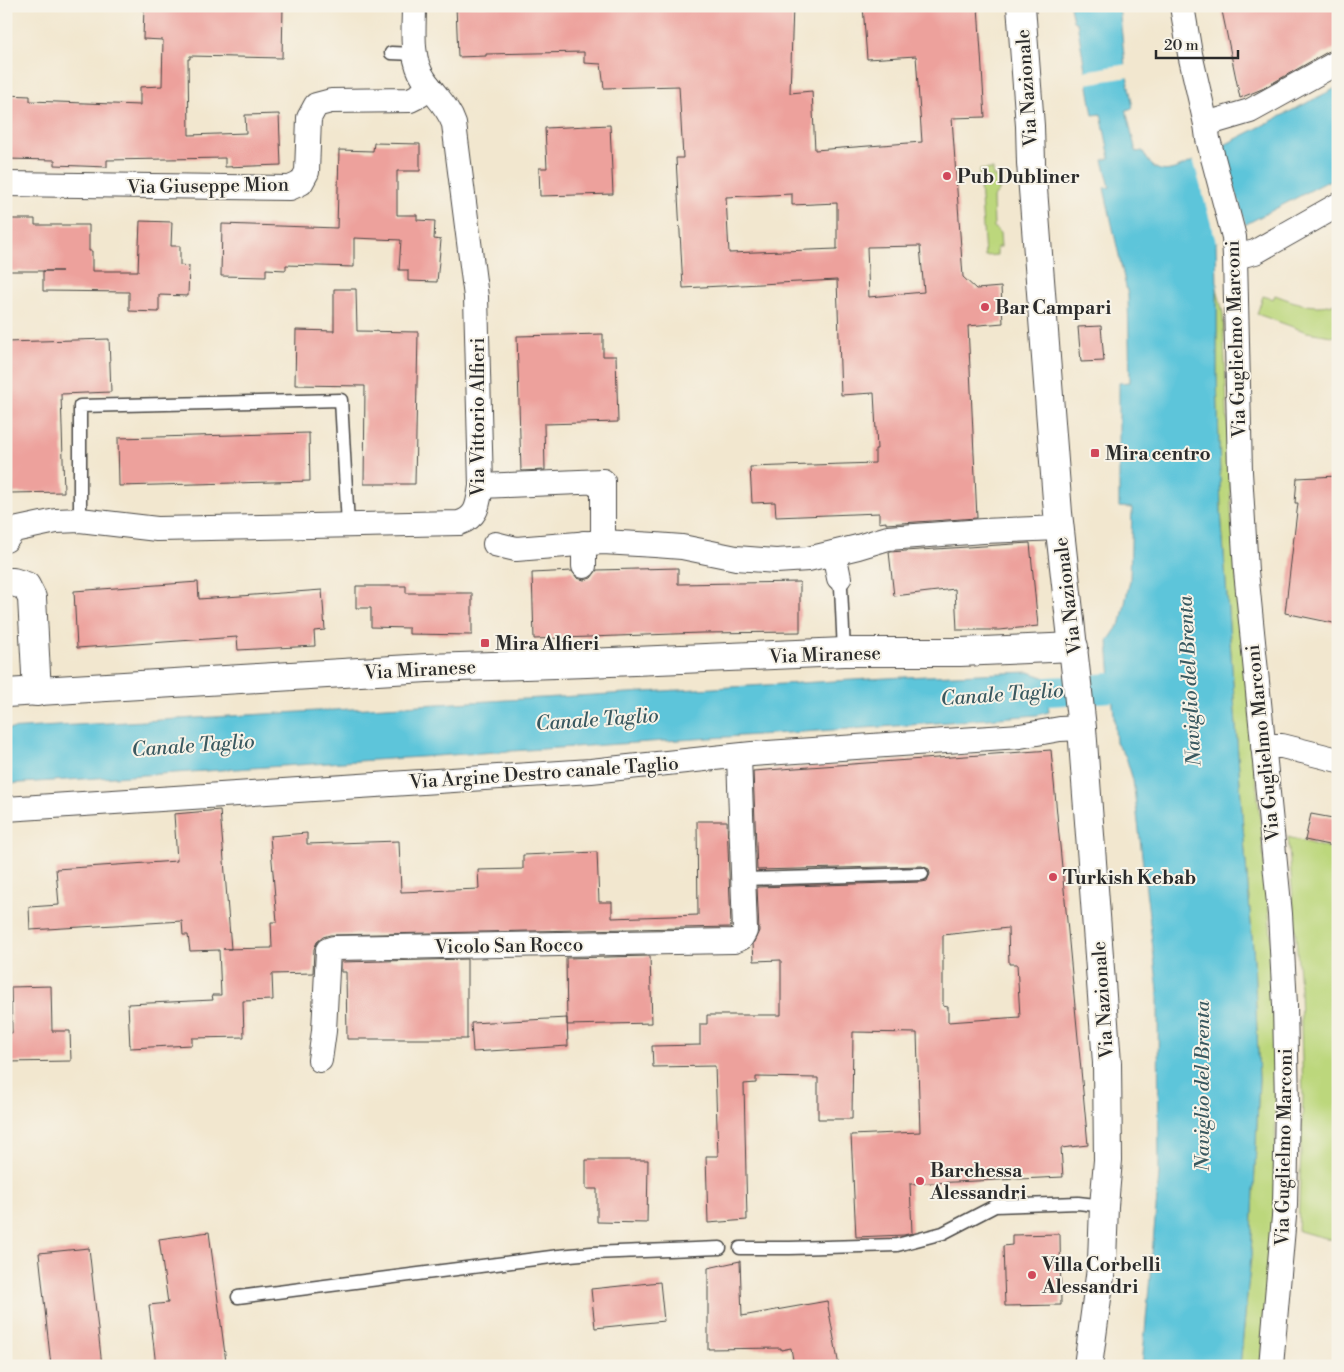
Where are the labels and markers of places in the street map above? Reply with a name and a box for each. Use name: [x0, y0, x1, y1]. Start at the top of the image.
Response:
place label: Pub Dubliner: [957, 165, 1080, 189]
marker: Pub Dubliner: [941, 170, 953, 182]
place label: Bar Campari: [995, 296, 1111, 320]
marker: Bar Campari: [979, 301, 991, 313]
place label: Mira centro: [1105, 442, 1211, 466]
marker: Mira centro: [1089, 447, 1101, 459]
place label: Mira Alfieri: [495, 632, 599, 656]
marker: Mira Alfieri: [479, 637, 491, 649]
place label: Turkish Kebab: [1063, 866, 1196, 890]
marker: Turkish Kebab: [1047, 871, 1059, 883]
place label: Barchessa Alessandri: [929, 1159, 1026, 1205]
marker: Barchessa Alessandri: [914, 1175, 926, 1187]
place label: Villa Corbelli Alessandri: [1041, 1253, 1161, 1299]
marker: Villa Corbelli Alessandri: [1026, 1269, 1038, 1281]

